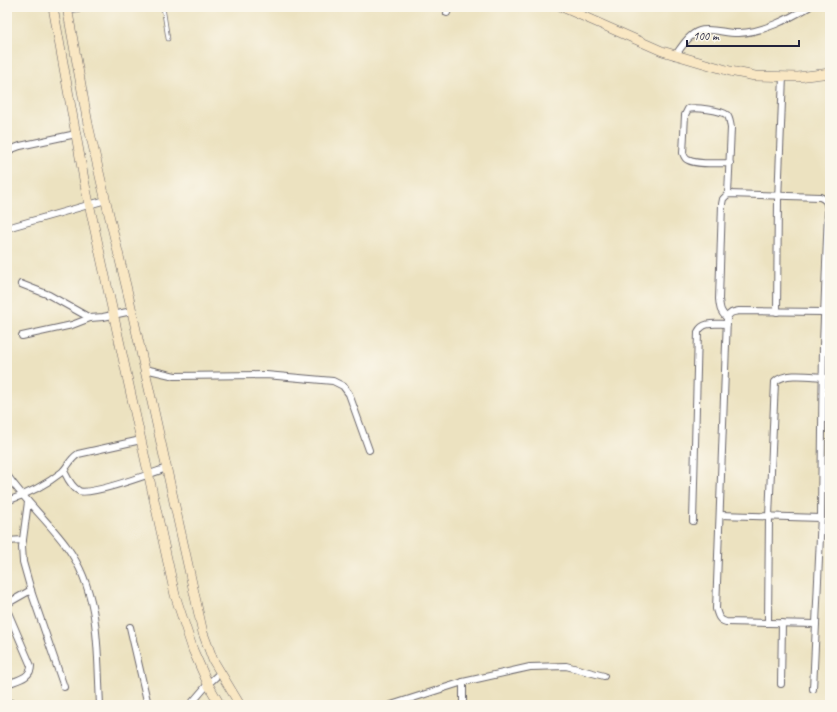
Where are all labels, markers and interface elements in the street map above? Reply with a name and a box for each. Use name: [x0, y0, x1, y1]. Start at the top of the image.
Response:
scale bar: [687, 22, 799, 48]
text: 100 m: [693, 28, 720, 44]

